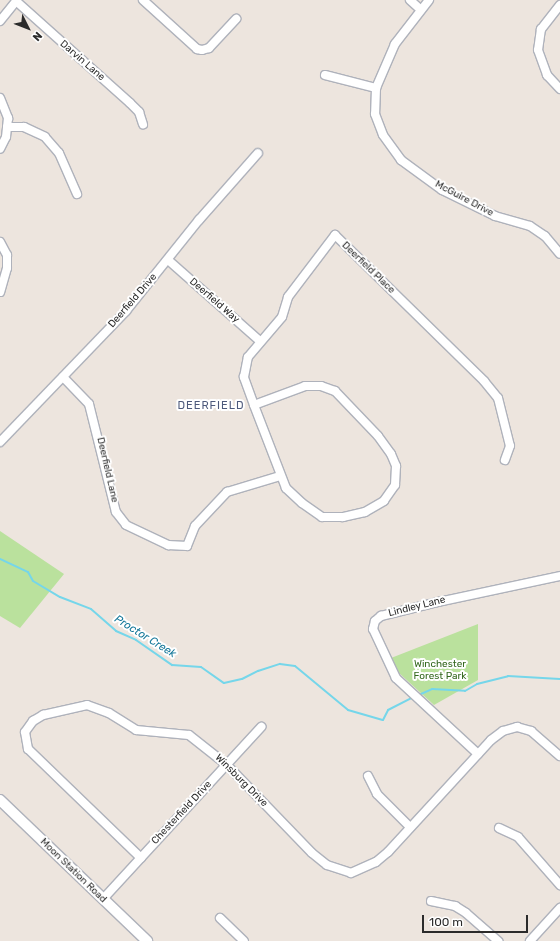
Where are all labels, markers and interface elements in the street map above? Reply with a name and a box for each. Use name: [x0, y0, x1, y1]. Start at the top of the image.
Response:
north arrow: [8, 8, 48, 48]
text: N: [30, 29, 45, 44]
street label: Darvin Lane: [57, 38, 107, 84]
street label: McGuire Drive: [433, 179, 495, 219]
street label: Deerfield Place: [339, 240, 397, 296]
street label: Deerfield Drive: [106, 271, 160, 331]
street label: Deerfield Way: [186, 276, 242, 326]
district label: DEERFIELD: [178, 399, 244, 413]
street label: Deerfield Lane: [94, 436, 120, 504]
street label: Lindley Lane: [387, 594, 447, 620]
water label: Proctor Creek: [112, 613, 178, 661]
park label: Winchester Forest Park: [413, 658, 467, 682]
street label: Winsburg Drive: [212, 752, 270, 810]
street label: Chesterfield Drive: [149, 779, 215, 847]
street label: Moon Station Road: [37, 836, 109, 906]
scale bar: [424, 907, 530, 933]
text: 100 m: [429, 915, 463, 929]

